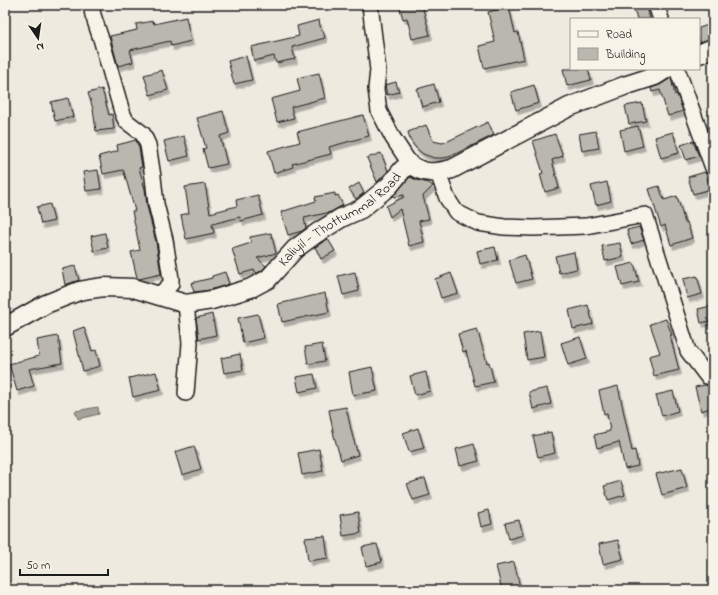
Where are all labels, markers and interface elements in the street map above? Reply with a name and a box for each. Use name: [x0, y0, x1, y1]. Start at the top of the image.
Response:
north arrow: [18, 18, 58, 58]
legend: [570, 18, 700, 70]
text: Road: [606, 26, 632, 44]
text: N: [35, 38, 45, 55]
text: Building: [605, 46, 645, 65]
street label: Kaliyil - Thottummal Road: [273, 168, 407, 271]
scale bar: [20, 551, 108, 577]
text: 50 m: [26, 557, 50, 575]

